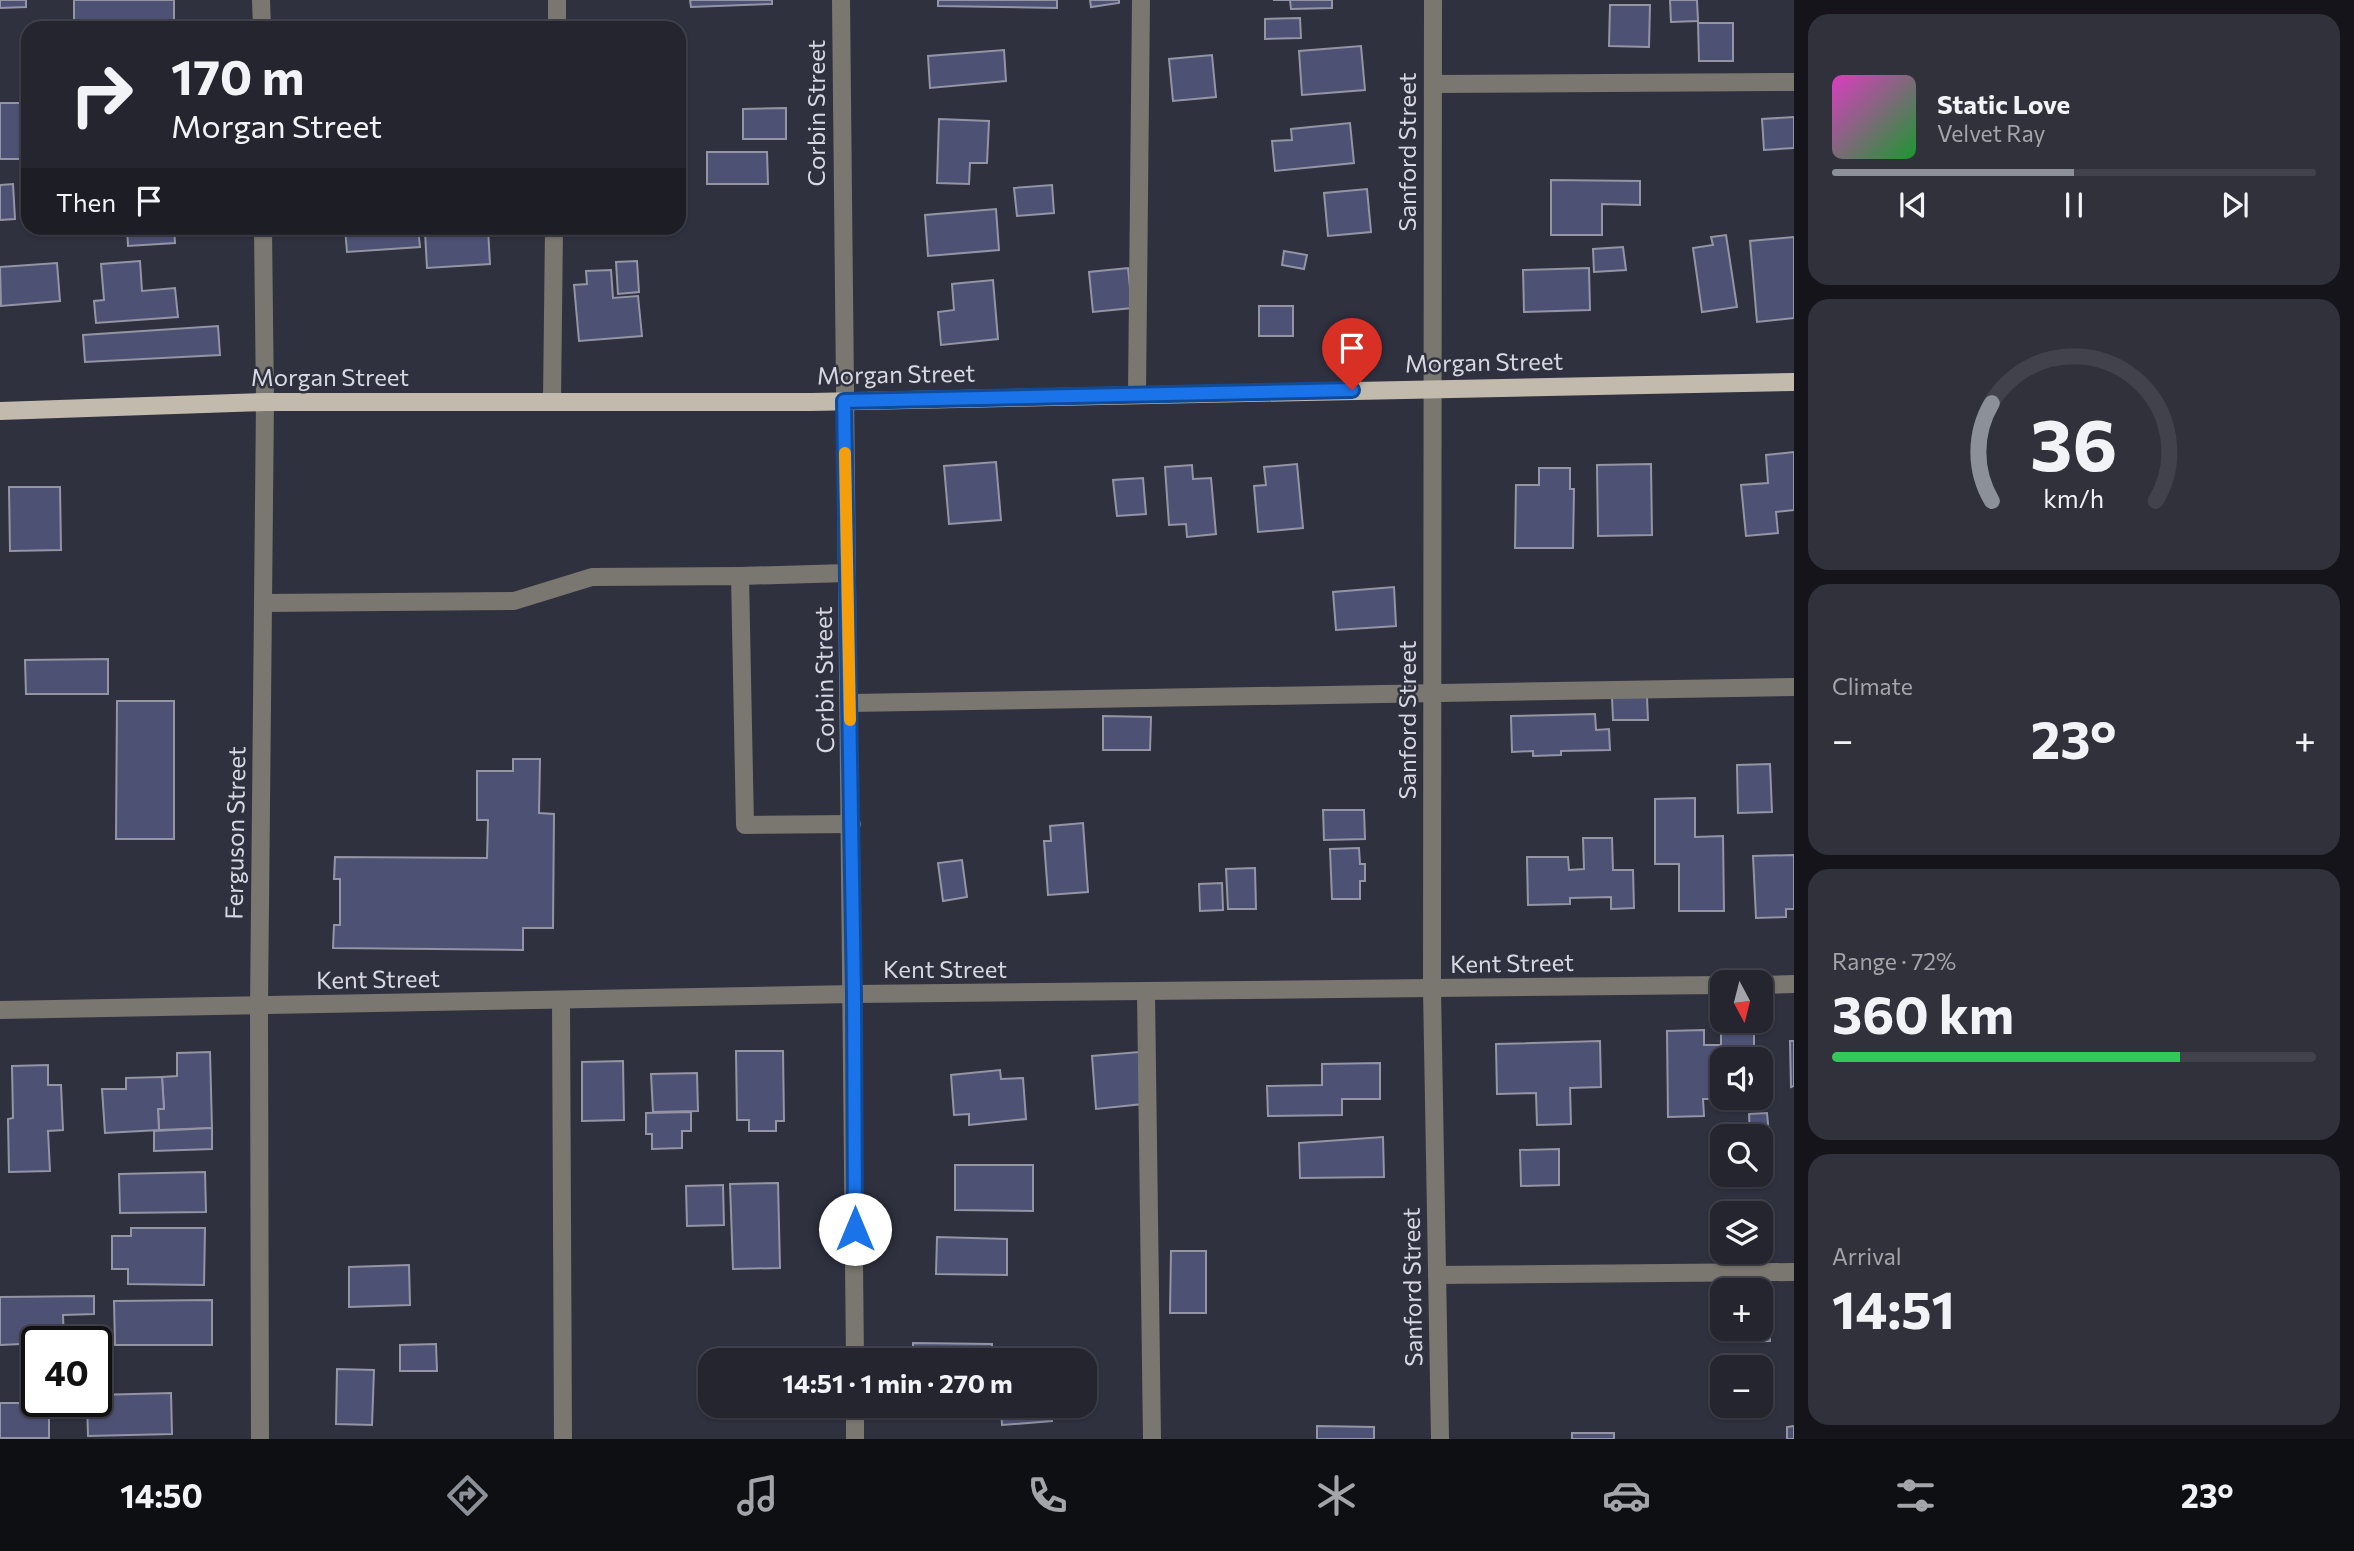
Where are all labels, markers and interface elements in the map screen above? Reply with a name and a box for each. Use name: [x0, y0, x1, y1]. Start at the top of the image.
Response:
street label: Corbin Street: [801, 39, 830, 186]
text: 170 m: [171, 45, 304, 105]
icon: right: [56, 49, 147, 140]
street label: Sanford Street: [1392, 72, 1421, 232]
text: Static Love: [1937, 88, 2070, 119]
text: Morgan Street: [171, 105, 382, 145]
text: Velvet Ray: [1937, 119, 2045, 147]
icon: arrive: [130, 182, 168, 220]
text: Then: [56, 186, 116, 217]
icon: previous: [1894, 186, 1932, 224]
icon: pause: [2055, 186, 2093, 224]
icon: next: [2216, 186, 2254, 224]
pin: [1322, 318, 1382, 390]
icon: arrive: [1333, 329, 1371, 367]
street label: Morgan Street: [1405, 346, 1564, 377]
street label: Morgan Street: [817, 358, 976, 389]
street label: Morgan Street: [251, 362, 409, 391]
text: 36: [2030, 397, 2118, 486]
text: km/h: [2044, 482, 2104, 512]
street label: Corbin Street: [808, 606, 839, 754]
street label: Sanford Street: [1392, 640, 1421, 800]
text: Climate: [1832, 672, 1913, 700]
text: 23°: [2031, 706, 2117, 770]
text: −: [1832, 715, 1854, 762]
text: +: [2294, 715, 2316, 762]
street label: Ferguson Street: [218, 746, 251, 920]
street label: Kent Street: [1450, 947, 1574, 978]
text: Range · 72%: [1832, 947, 1956, 975]
street label: Kent Street: [883, 954, 1007, 983]
street label: Kent Street: [316, 963, 440, 994]
north arrow: [1710, 970, 1773, 1032]
map controls: [1710, 970, 1773, 1418]
text: 360 km: [1832, 981, 2014, 1045]
button: sound: [1710, 1047, 1773, 1110]
button: search: [1710, 1124, 1773, 1187]
position arrow: [818, 1192, 892, 1266]
button: layers: [1710, 1201, 1773, 1264]
street label: Sanford Street: [1396, 1207, 1427, 1367]
text: Arrival: [1832, 1242, 1902, 1270]
text: 14:51: [1832, 1276, 1955, 1340]
button: +: [1710, 1278, 1773, 1341]
speed limit sign: 40: [21, 1326, 112, 1417]
button: −: [1710, 1355, 1773, 1418]
text: 14:51 · 1 min · 270 m: [782, 1367, 1013, 1398]
icon: directions: [443, 1471, 492, 1520]
icon: music: [733, 1471, 782, 1520]
icon: phone: [1023, 1471, 1072, 1520]
icon: climate: [1312, 1471, 1361, 1520]
icon: car: [1602, 1471, 1651, 1520]
icon: filters: [1891, 1471, 1940, 1520]
text: 14:50: [120, 1475, 203, 1515]
text: 23°: [2181, 1475, 2234, 1515]

